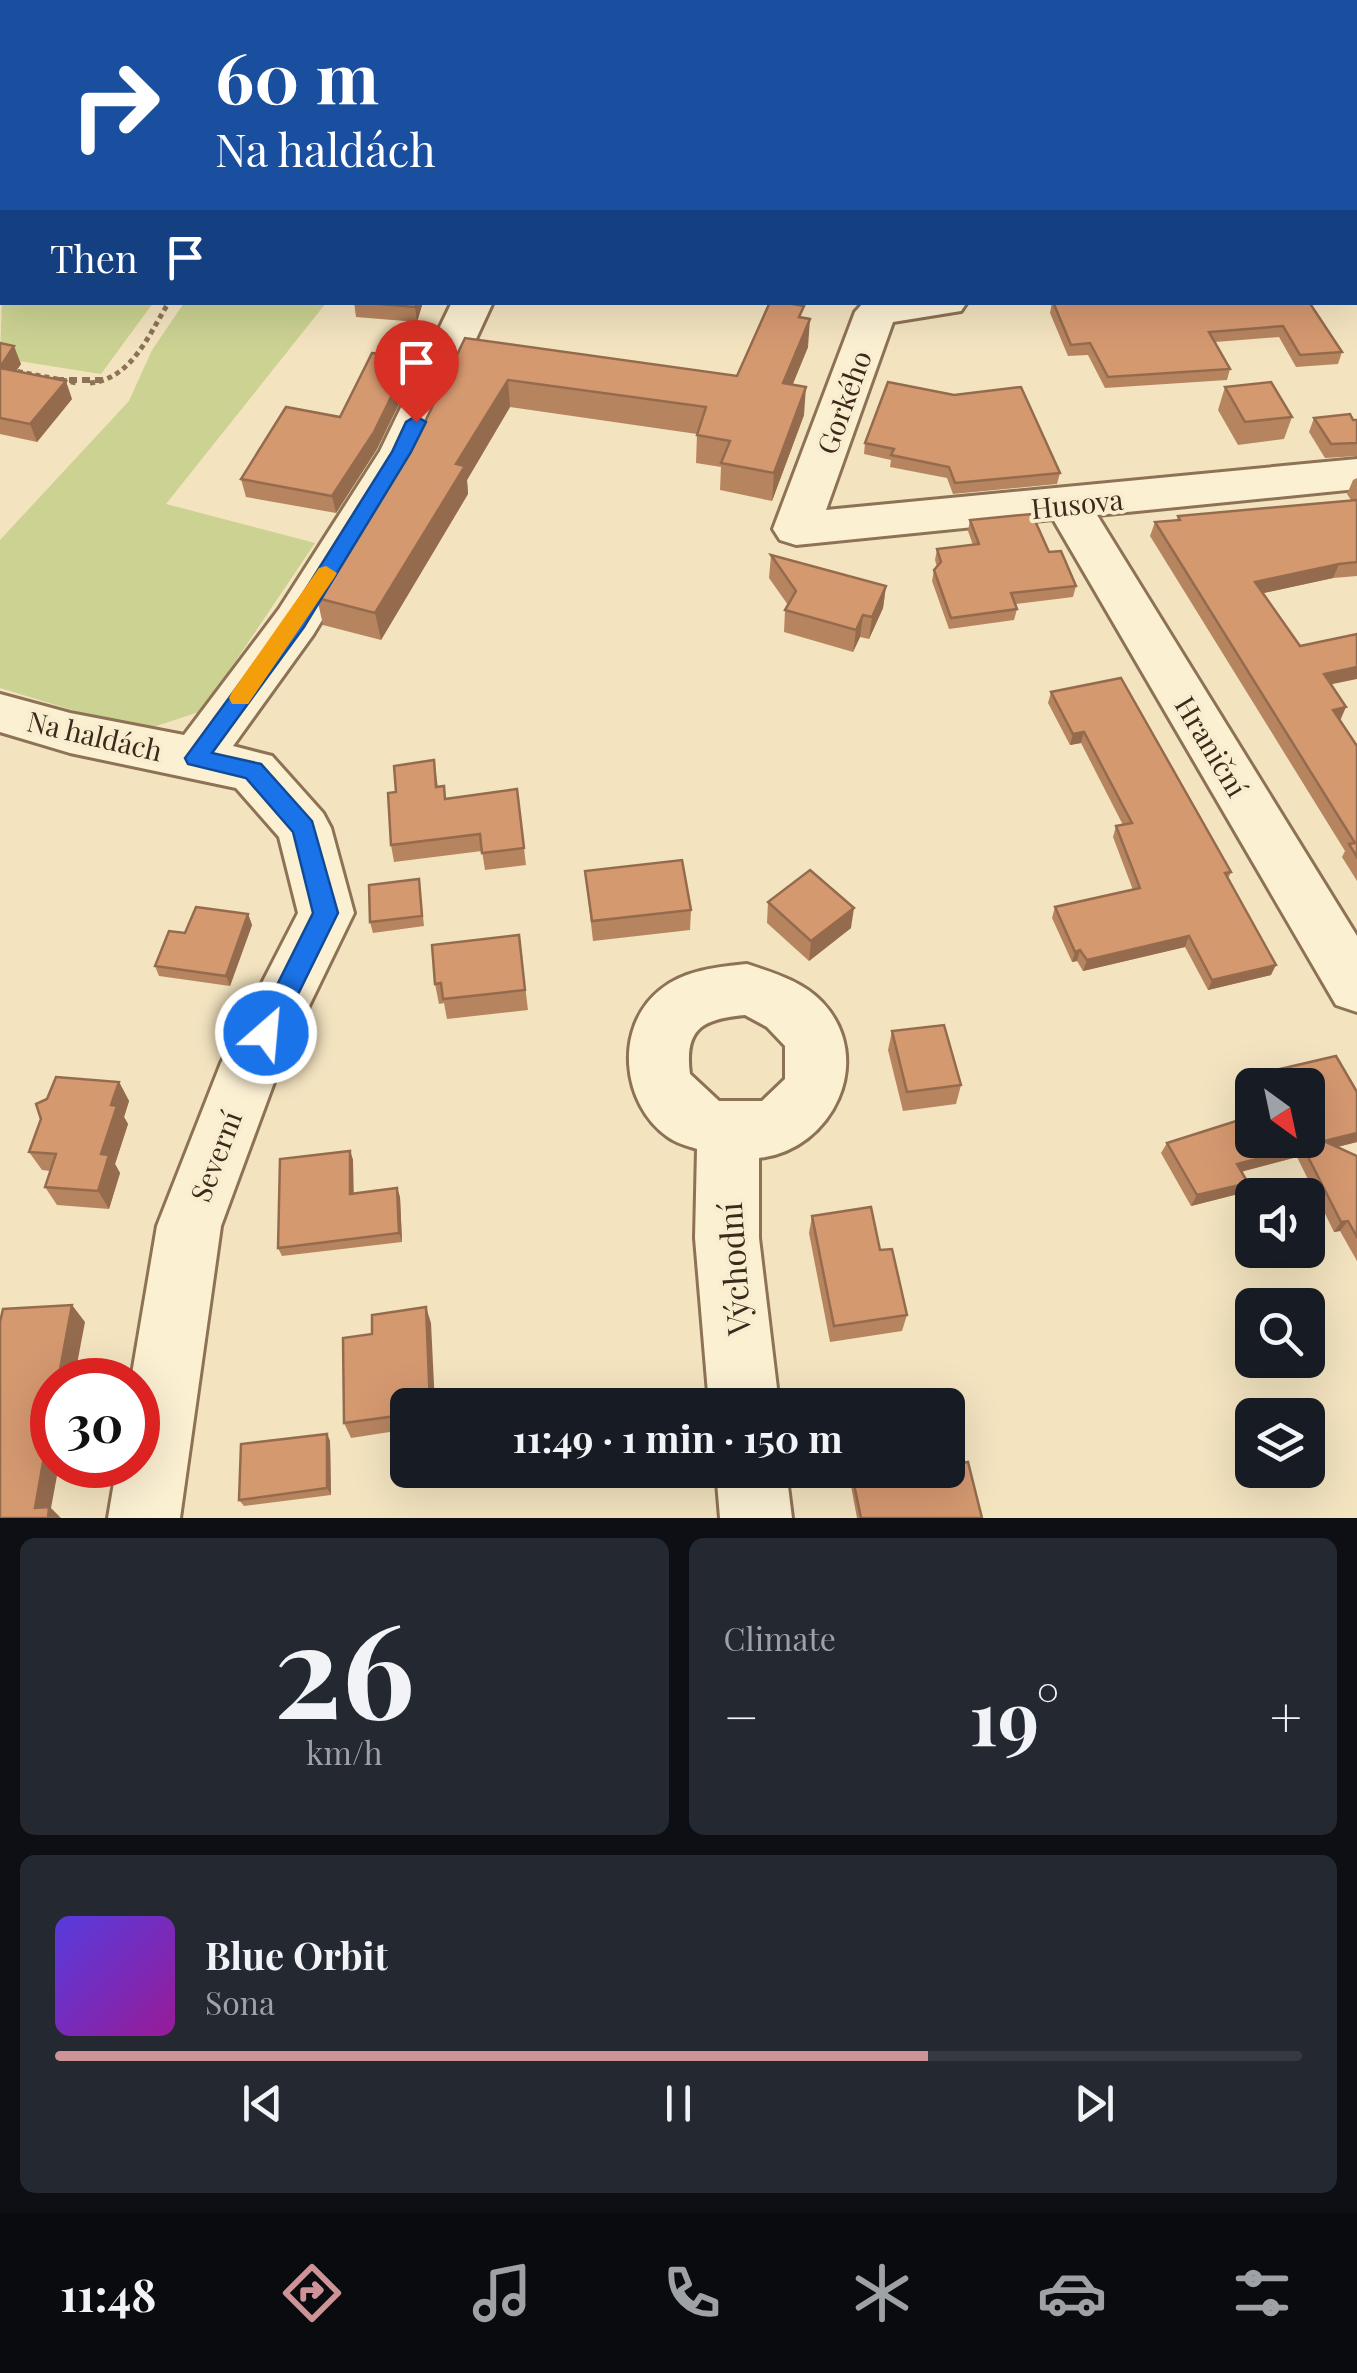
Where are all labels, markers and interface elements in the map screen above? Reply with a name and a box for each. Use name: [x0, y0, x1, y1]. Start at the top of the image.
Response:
text: 60 m: [215, 28, 379, 122]
icon: right: [50, 40, 180, 170]
text: Na haldách: [215, 118, 436, 178]
icon: arrive: [158, 230, 213, 285]
text: Then: [50, 232, 138, 283]
pin: [374, 320, 459, 423]
icon: arrive: [389, 335, 444, 390]
street label: Gorkého: [807, 345, 879, 459]
street label: Husova: [1029, 480, 1125, 526]
street label: Hraniční: [1168, 689, 1256, 803]
street label: Na haldách: [24, 702, 167, 769]
position arrow: [214, 981, 318, 1085]
north arrow: [1235, 1068, 1325, 1158]
map controls: [1235, 1068, 1325, 1488]
street label: Severní: [181, 1105, 249, 1207]
button: sound: [1235, 1178, 1325, 1268]
street label: Východní: [707, 1201, 759, 1338]
button: search: [1235, 1288, 1325, 1378]
speed limit sign: 30: [30, 1358, 160, 1488]
button: layers: [1235, 1398, 1325, 1488]
text: 11:49 · 1 min · 150 m: [512, 1412, 843, 1463]
text: 26: [274, 1578, 415, 1752]
text: Climate: [724, 1616, 836, 1659]
text: 19°: [969, 1665, 1060, 1765]
text: −: [724, 1678, 759, 1752]
text: +: [1270, 1678, 1302, 1752]
text: km/h: [306, 1730, 383, 1773]
text: Blue Orbit: [205, 1929, 388, 1980]
text: Sona: [205, 1980, 275, 2023]
icon: previous: [235, 2076, 290, 2131]
icon: pause: [651, 2076, 706, 2131]
icon: next: [1067, 2076, 1122, 2131]
icon: directions: [277, 2258, 347, 2328]
icon: music: [467, 2258, 537, 2328]
icon: phone: [657, 2258, 727, 2328]
icon: climate: [847, 2258, 917, 2328]
icon: car: [1037, 2258, 1107, 2328]
icon: filters: [1227, 2258, 1297, 2328]
text: 11:48: [60, 2263, 157, 2323]

